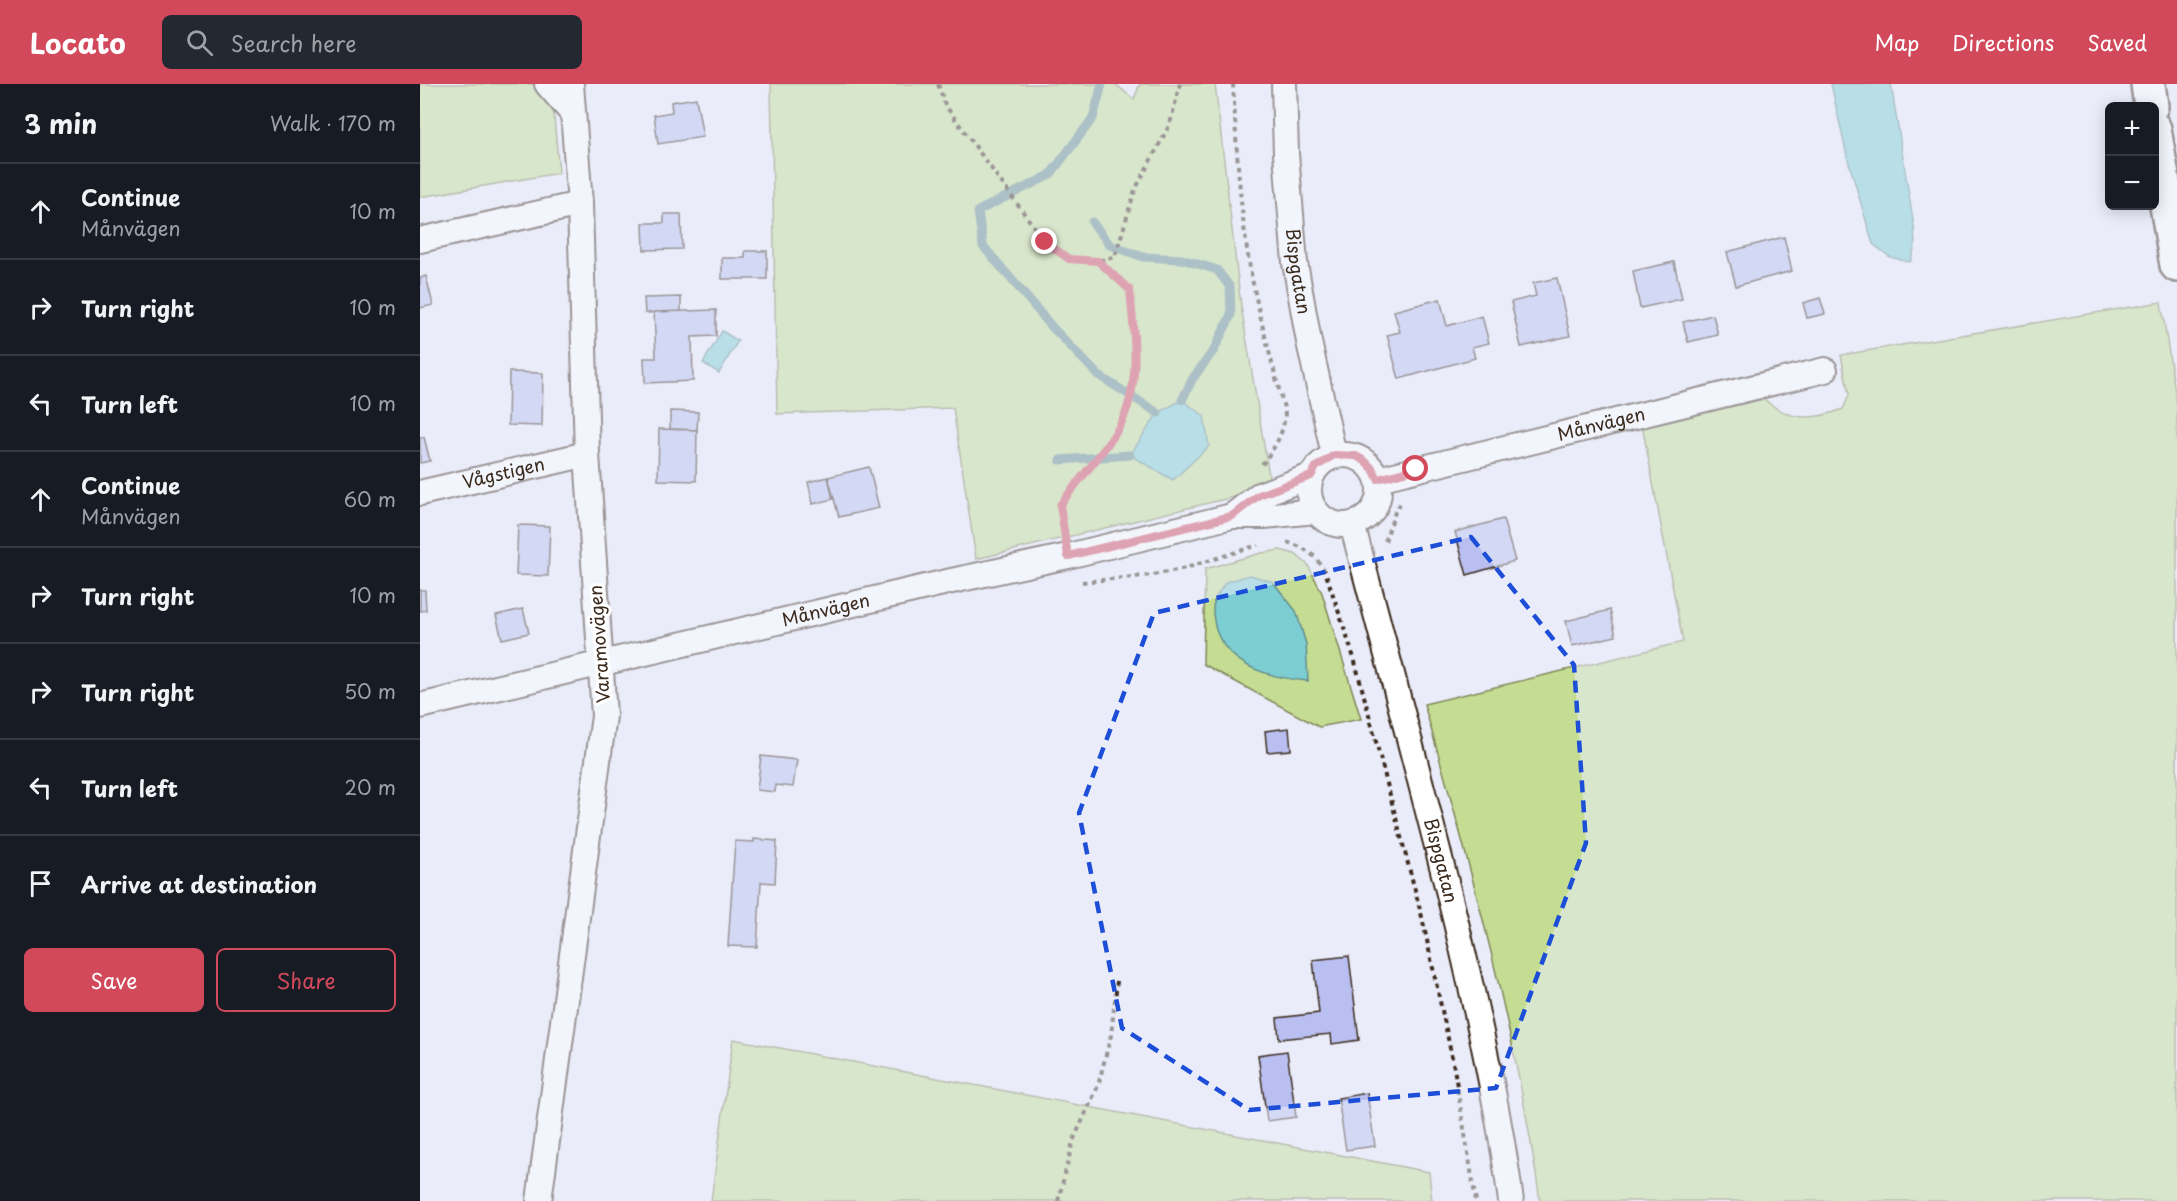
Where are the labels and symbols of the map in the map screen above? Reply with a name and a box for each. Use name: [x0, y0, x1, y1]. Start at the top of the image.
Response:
street label: Bispgatan: [1280, 227, 1319, 316]
route end: [1031, 228, 1057, 254]
street label: Månvägen: [1554, 399, 1648, 447]
street label: Vågstigen: [460, 449, 547, 495]
route start: [1402, 455, 1428, 481]
street label: Varamovägen: [581, 584, 616, 704]
street label: Månvägen: [779, 586, 872, 632]
street label: Bispgatan: [1418, 815, 1466, 906]

